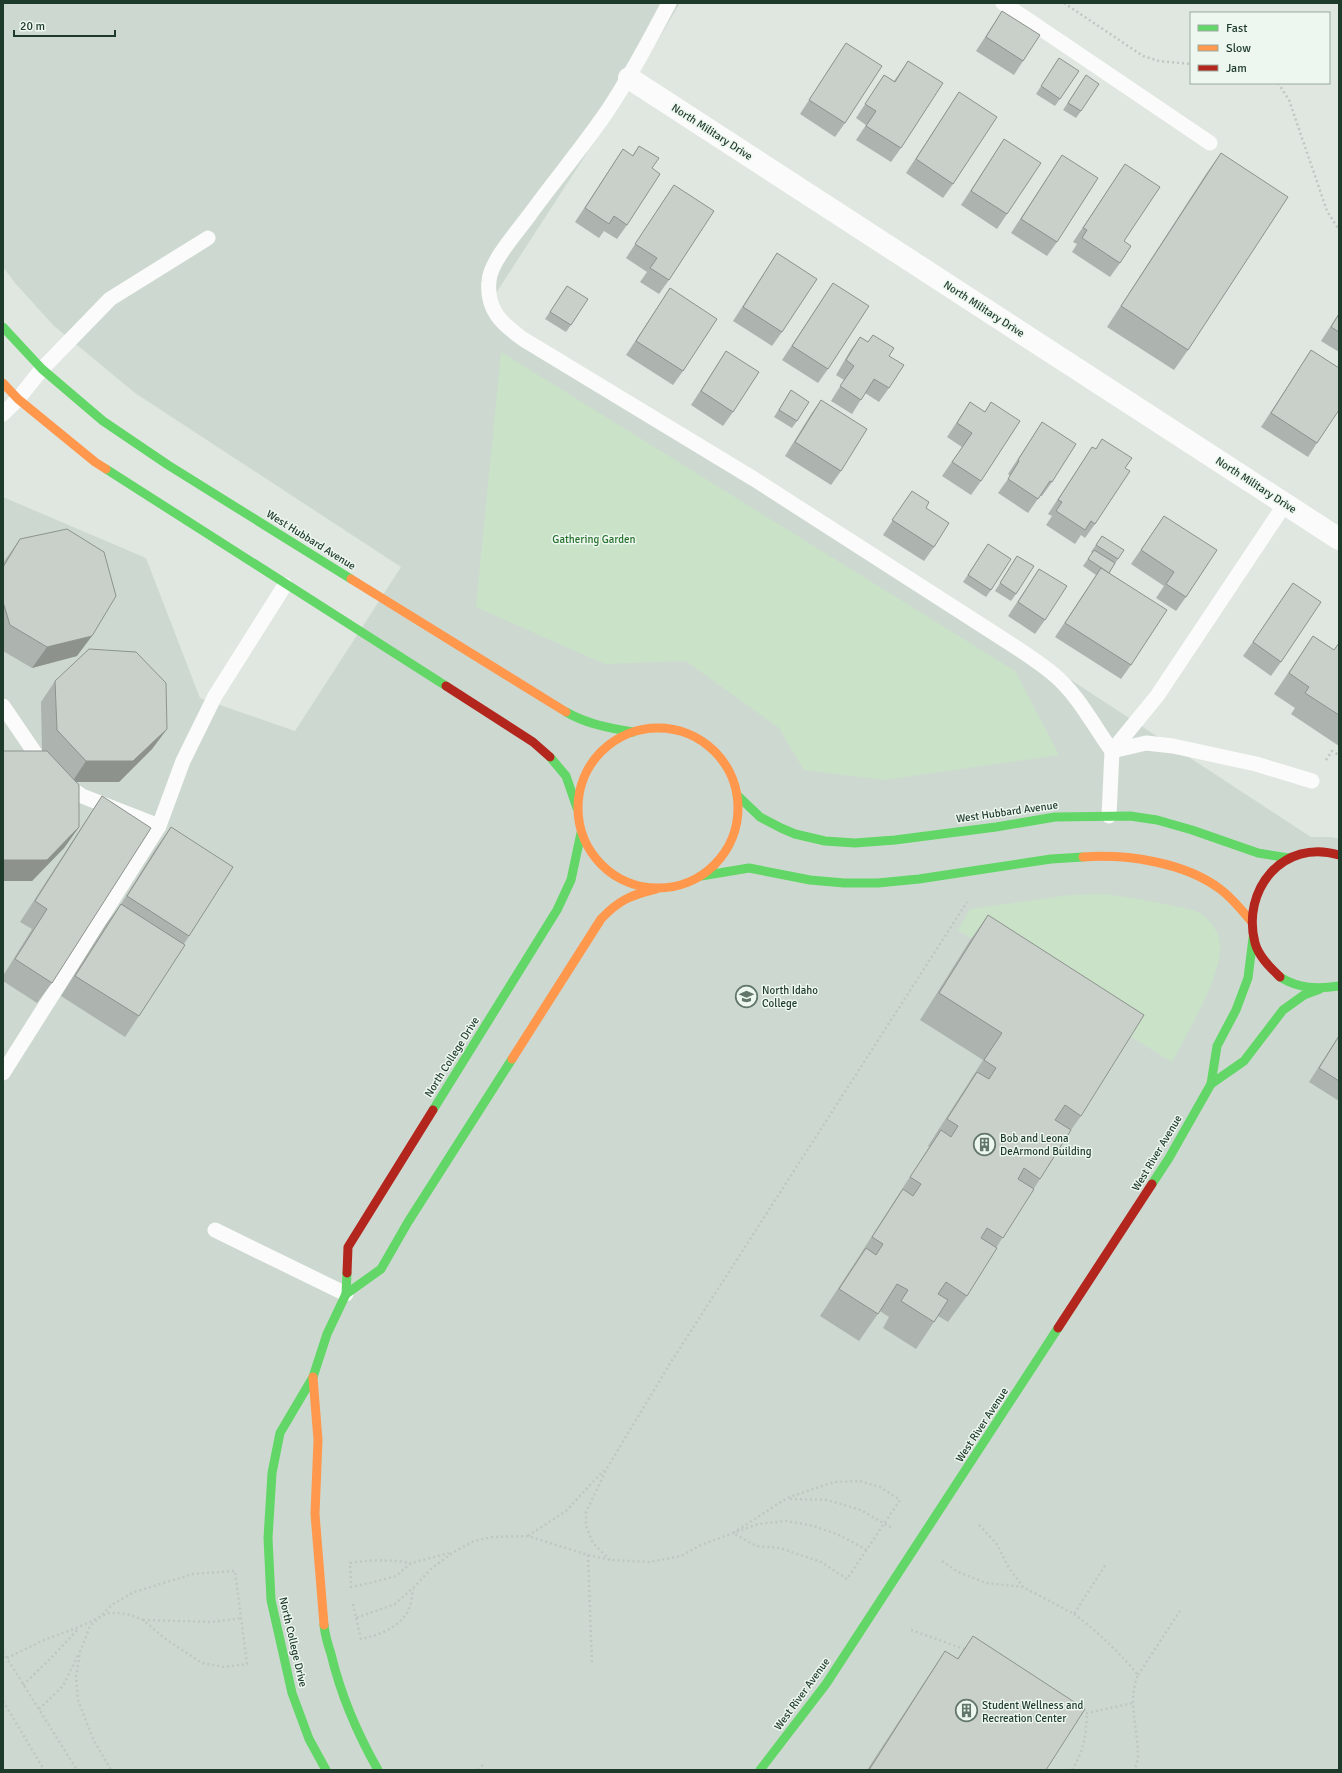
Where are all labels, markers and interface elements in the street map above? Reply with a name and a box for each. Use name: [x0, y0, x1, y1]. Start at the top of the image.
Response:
scale bar: [14, 12, 115, 38]
legend: [1190, 12, 1330, 84]
text: 20 m: [20, 19, 45, 34]
text: Fast: [1226, 21, 1247, 36]
text: Slow: [1226, 41, 1251, 56]
text: Jam: [1226, 61, 1247, 76]
street label: North Military Drive: [669, 101, 755, 163]
street label: North Military Drive: [941, 278, 1027, 340]
street label: North Military Drive: [1213, 454, 1299, 516]
street label: West Hubbard Avenue: [264, 507, 358, 573]
park label: Gathering Garden: [552, 533, 636, 546]
street label: West Hubbard Avenue: [955, 798, 1059, 826]
school or university icon: North Idaho College: [733, 983, 759, 1009]
place label: North Idaho College: [762, 984, 818, 1010]
street label: North College Drive: [422, 1015, 482, 1099]
street label: West River Avenue: [1129, 1113, 1185, 1193]
building icon: Bob and Leona DeArmond Building: [971, 1131, 997, 1157]
place label: Bob and Leona DeArmond Building: [1000, 1132, 1092, 1158]
street label: West River Avenue: [953, 1385, 1011, 1465]
street label: North College Drive: [276, 1596, 310, 1688]
street label: West River Avenue: [771, 1655, 833, 1733]
building icon: Student Wellness and Recreation Center: [954, 1698, 980, 1724]
place label: Student Wellness and Recreation Center: [982, 1699, 1083, 1725]

